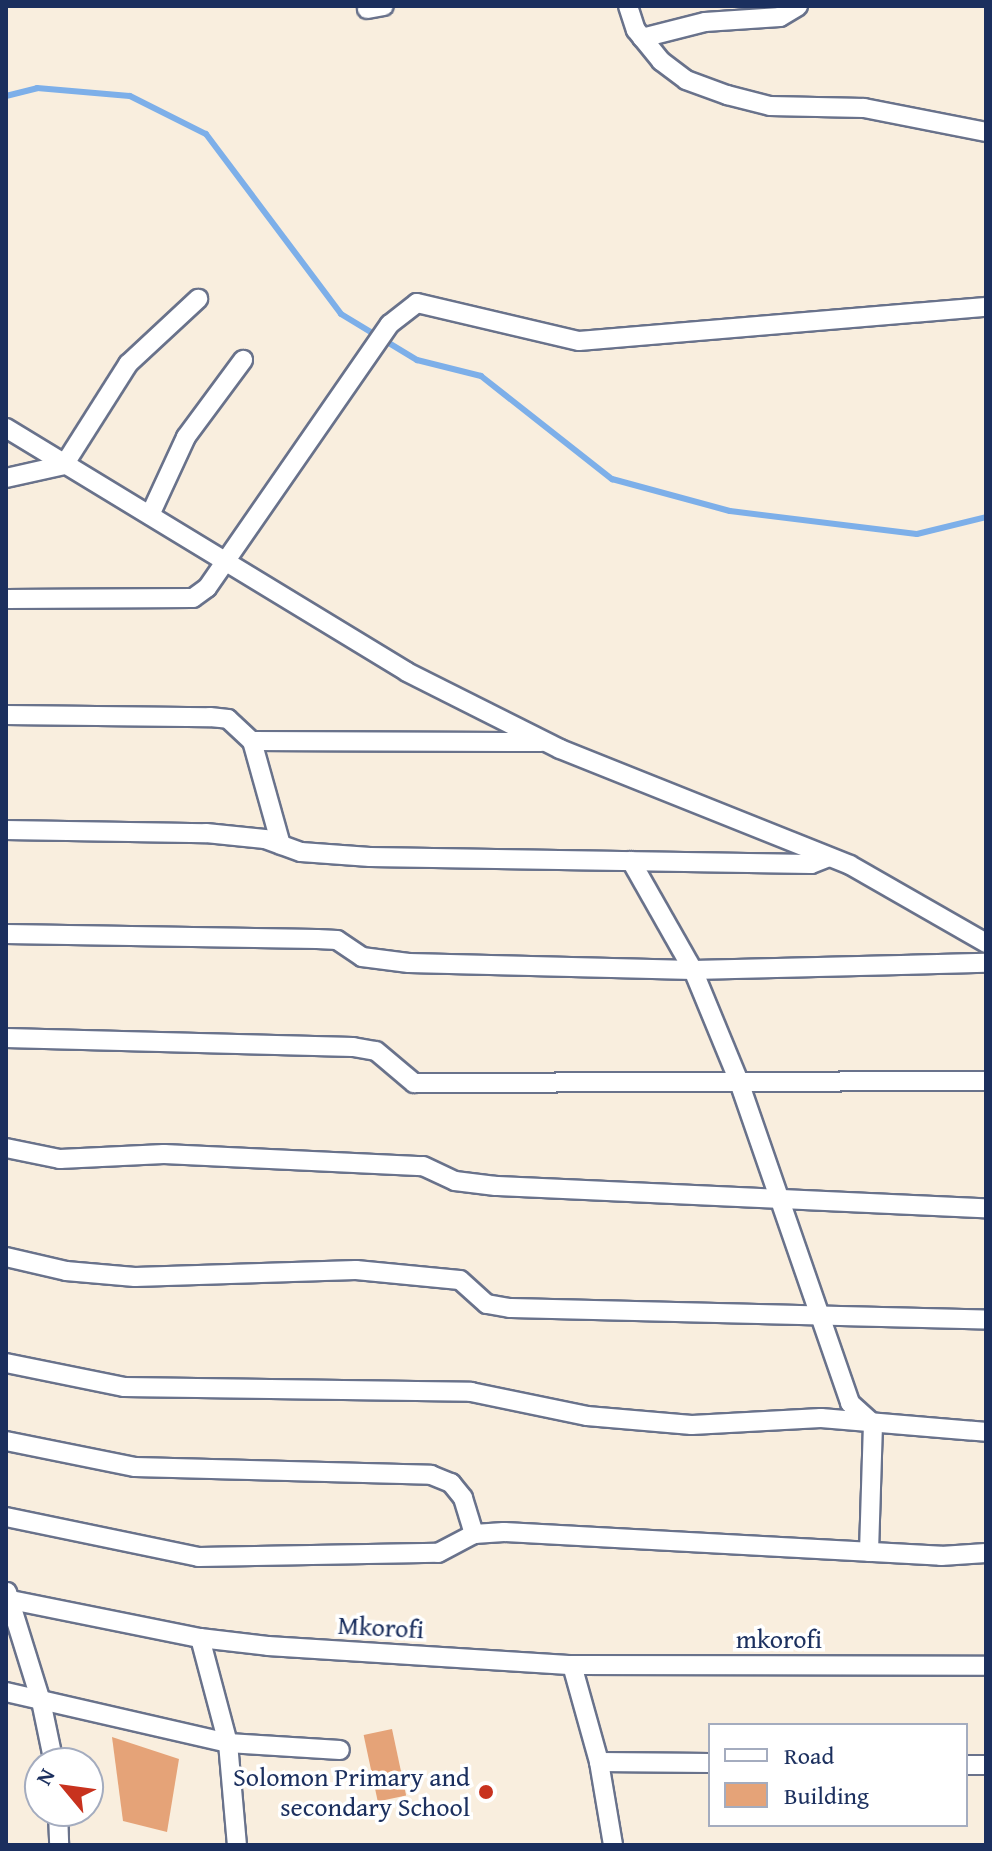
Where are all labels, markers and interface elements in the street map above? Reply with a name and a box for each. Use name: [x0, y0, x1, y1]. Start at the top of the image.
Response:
street label: Mkorofi: [337, 1609, 425, 1645]
street label: mkorofi: [736, 1623, 822, 1655]
legend: [708, 1723, 968, 1827]
text: Road: [784, 1738, 834, 1773]
north arrow: [24, 1747, 104, 1827]
place label: Solomon Primary and secondary School: [233, 1761, 470, 1822]
text: N: [27, 1762, 62, 1791]
text: Building: [784, 1778, 869, 1813]
marker: Solomon Primary and secondary School: [477, 1783, 495, 1801]

